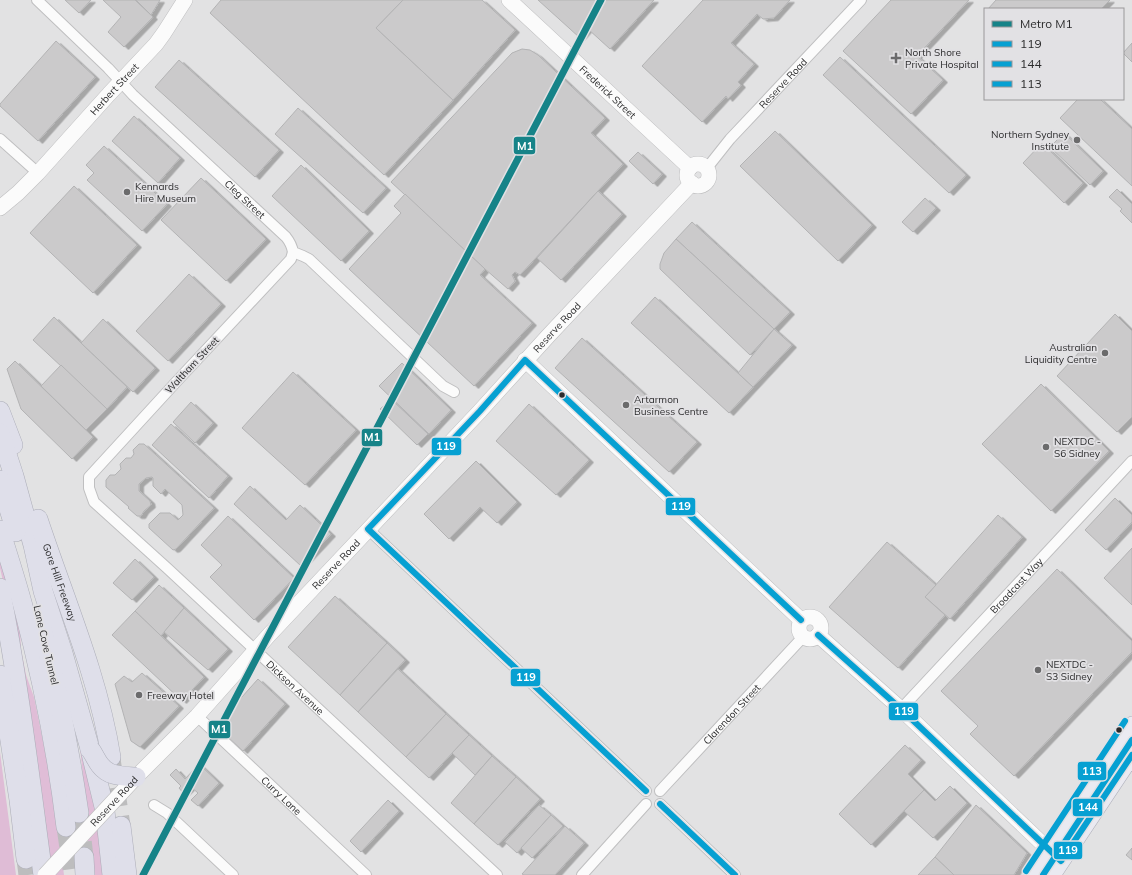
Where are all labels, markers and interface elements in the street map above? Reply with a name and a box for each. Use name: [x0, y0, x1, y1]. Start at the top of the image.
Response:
legend: [984, 8, 1124, 100]
text: Metro M1: [1020, 16, 1073, 31]
text: 119: [1020, 36, 1042, 51]
place label: North Shore Private Hospital: [905, 46, 979, 71]
marker: North Shore Private Hospital: [890, 52, 902, 64]
street label: Reserve Road: [756, 55, 810, 111]
text: 144: [1020, 56, 1042, 71]
street label: Herbert Street: [87, 60, 142, 118]
street label: Frederick Street: [577, 62, 639, 122]
text: 113: [1020, 76, 1042, 91]
place label: Northern Sydney Institute: [991, 128, 1070, 153]
marker: Northern Sydney Institute: [1072, 135, 1082, 145]
line badge: M1: [513, 136, 536, 155]
text: M1: [517, 139, 533, 153]
street label: Cleg Street: [222, 177, 269, 221]
place label: Kennards Hire Museum: [135, 180, 196, 205]
marker: Kennards Hire Museum: [122, 187, 132, 197]
street label: Reserve Road: [530, 299, 583, 355]
street label: Waltham Street: [162, 333, 222, 396]
place label: Australian Liquidity Centre: [1025, 341, 1097, 366]
marker: Australian Liquidity Centre: [1100, 348, 1110, 358]
unlabelled marker: [557, 390, 567, 400]
place label: Artarmon Business Centre: [634, 393, 708, 418]
marker: Artarmon Business Centre: [621, 400, 631, 410]
line badge: M1: [361, 428, 383, 447]
text: M1: [364, 430, 380, 444]
place label: NEXTDC - S6 Sidney: [1054, 435, 1101, 460]
line badge: 119: [431, 437, 462, 456]
text: 119: [436, 439, 456, 453]
marker: NEXTDC - S6 Sidney: [1041, 442, 1051, 452]
line badge: 119: [665, 497, 696, 516]
text: 119: [671, 499, 691, 513]
street label: Reserve Road: [309, 536, 363, 592]
street label: Gore Hill Freeway: [40, 541, 80, 624]
street label: Broadcast Way: [987, 554, 1046, 616]
street label: Lane Cove Tunnel: [31, 604, 61, 686]
street label: Dickson Avenue: [264, 657, 327, 717]
place label: NEXTDC - S3 Sidney: [1046, 658, 1093, 683]
marker: NEXTDC - S3 Sidney: [1033, 665, 1043, 675]
line badge: 119: [510, 668, 541, 687]
text: 119: [516, 670, 536, 684]
street label: Clarendon Street: [700, 681, 763, 747]
place label: Freeway Hotel: [147, 689, 214, 702]
marker: Freeway Hotel: [134, 690, 144, 700]
line badge: 119: [888, 702, 919, 721]
text: 119: [894, 704, 914, 718]
line badge: M1: [208, 720, 231, 739]
text: M1: [211, 722, 227, 736]
unlabelled marker: [1114, 725, 1124, 735]
line badge: 113: [1077, 761, 1107, 781]
text: 113: [1082, 764, 1102, 778]
street label: Reserve Road: [87, 773, 140, 829]
street label: Curry Lane: [259, 773, 304, 818]
line badge: 144: [1072, 798, 1103, 817]
text: 144: [1078, 800, 1098, 814]
line badge: 119: [1053, 841, 1083, 860]
text: 119: [1058, 843, 1078, 857]

